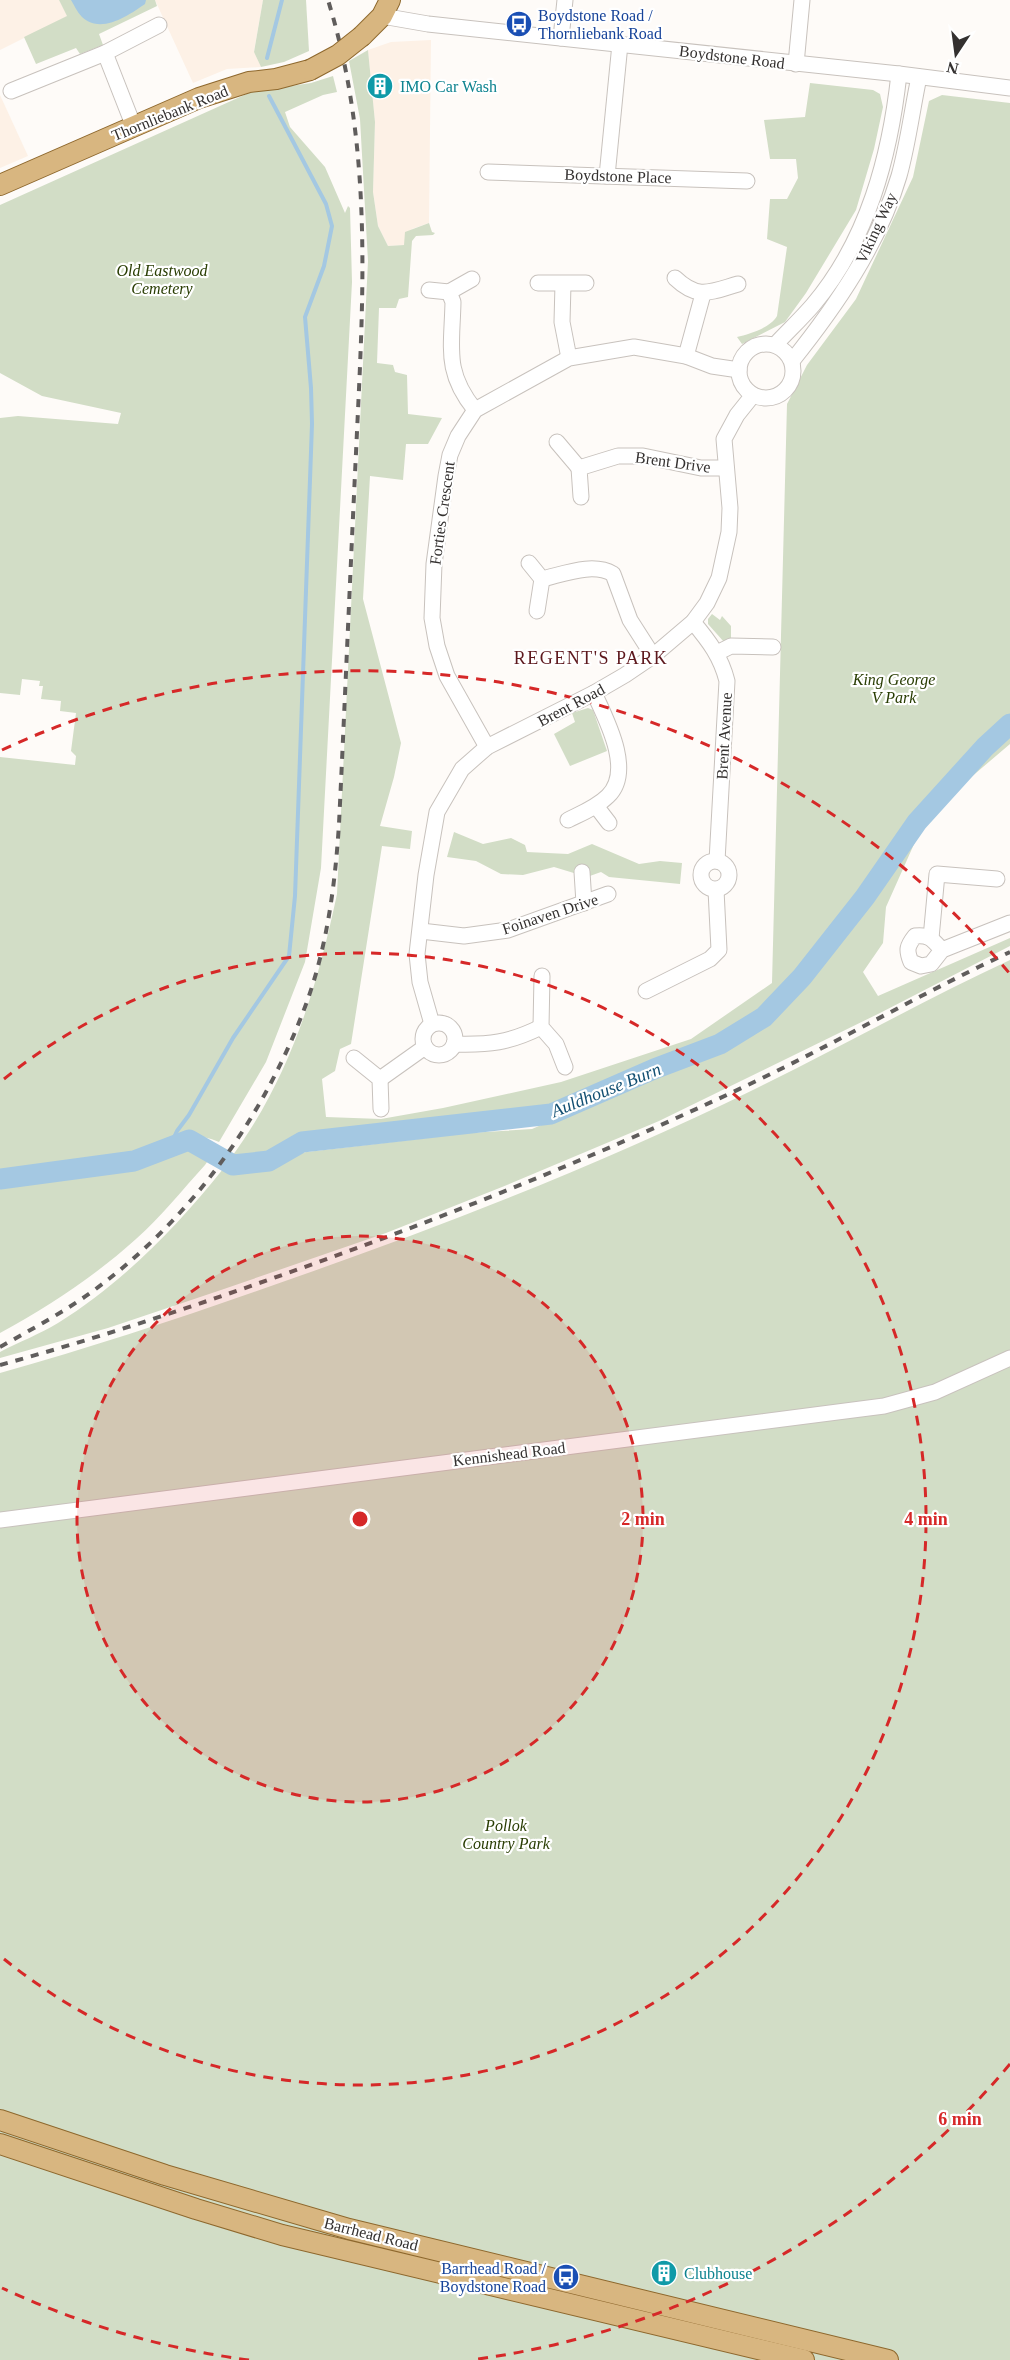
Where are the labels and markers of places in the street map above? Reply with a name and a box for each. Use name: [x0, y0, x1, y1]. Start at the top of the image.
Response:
place label: Boydstone Road / Thornliebank Road: [538, 7, 662, 42]
bus stop icon: Boydstone Road / Thornliebank Road: [504, 9, 534, 39]
building icon: IMO Car Wash: [365, 71, 395, 101]
place label: IMO Car Wash: [400, 78, 497, 95]
centre of rings: [350, 1509, 370, 1529]
building icon: Clubhouse: [649, 2258, 679, 2288]
place label: Barrhead Road / Boydstone Road: [440, 2260, 547, 2296]
bus stop icon: Barrhead Road / Boydstone Road: [551, 2262, 581, 2292]
place label: Clubhouse: [684, 2265, 752, 2282]

